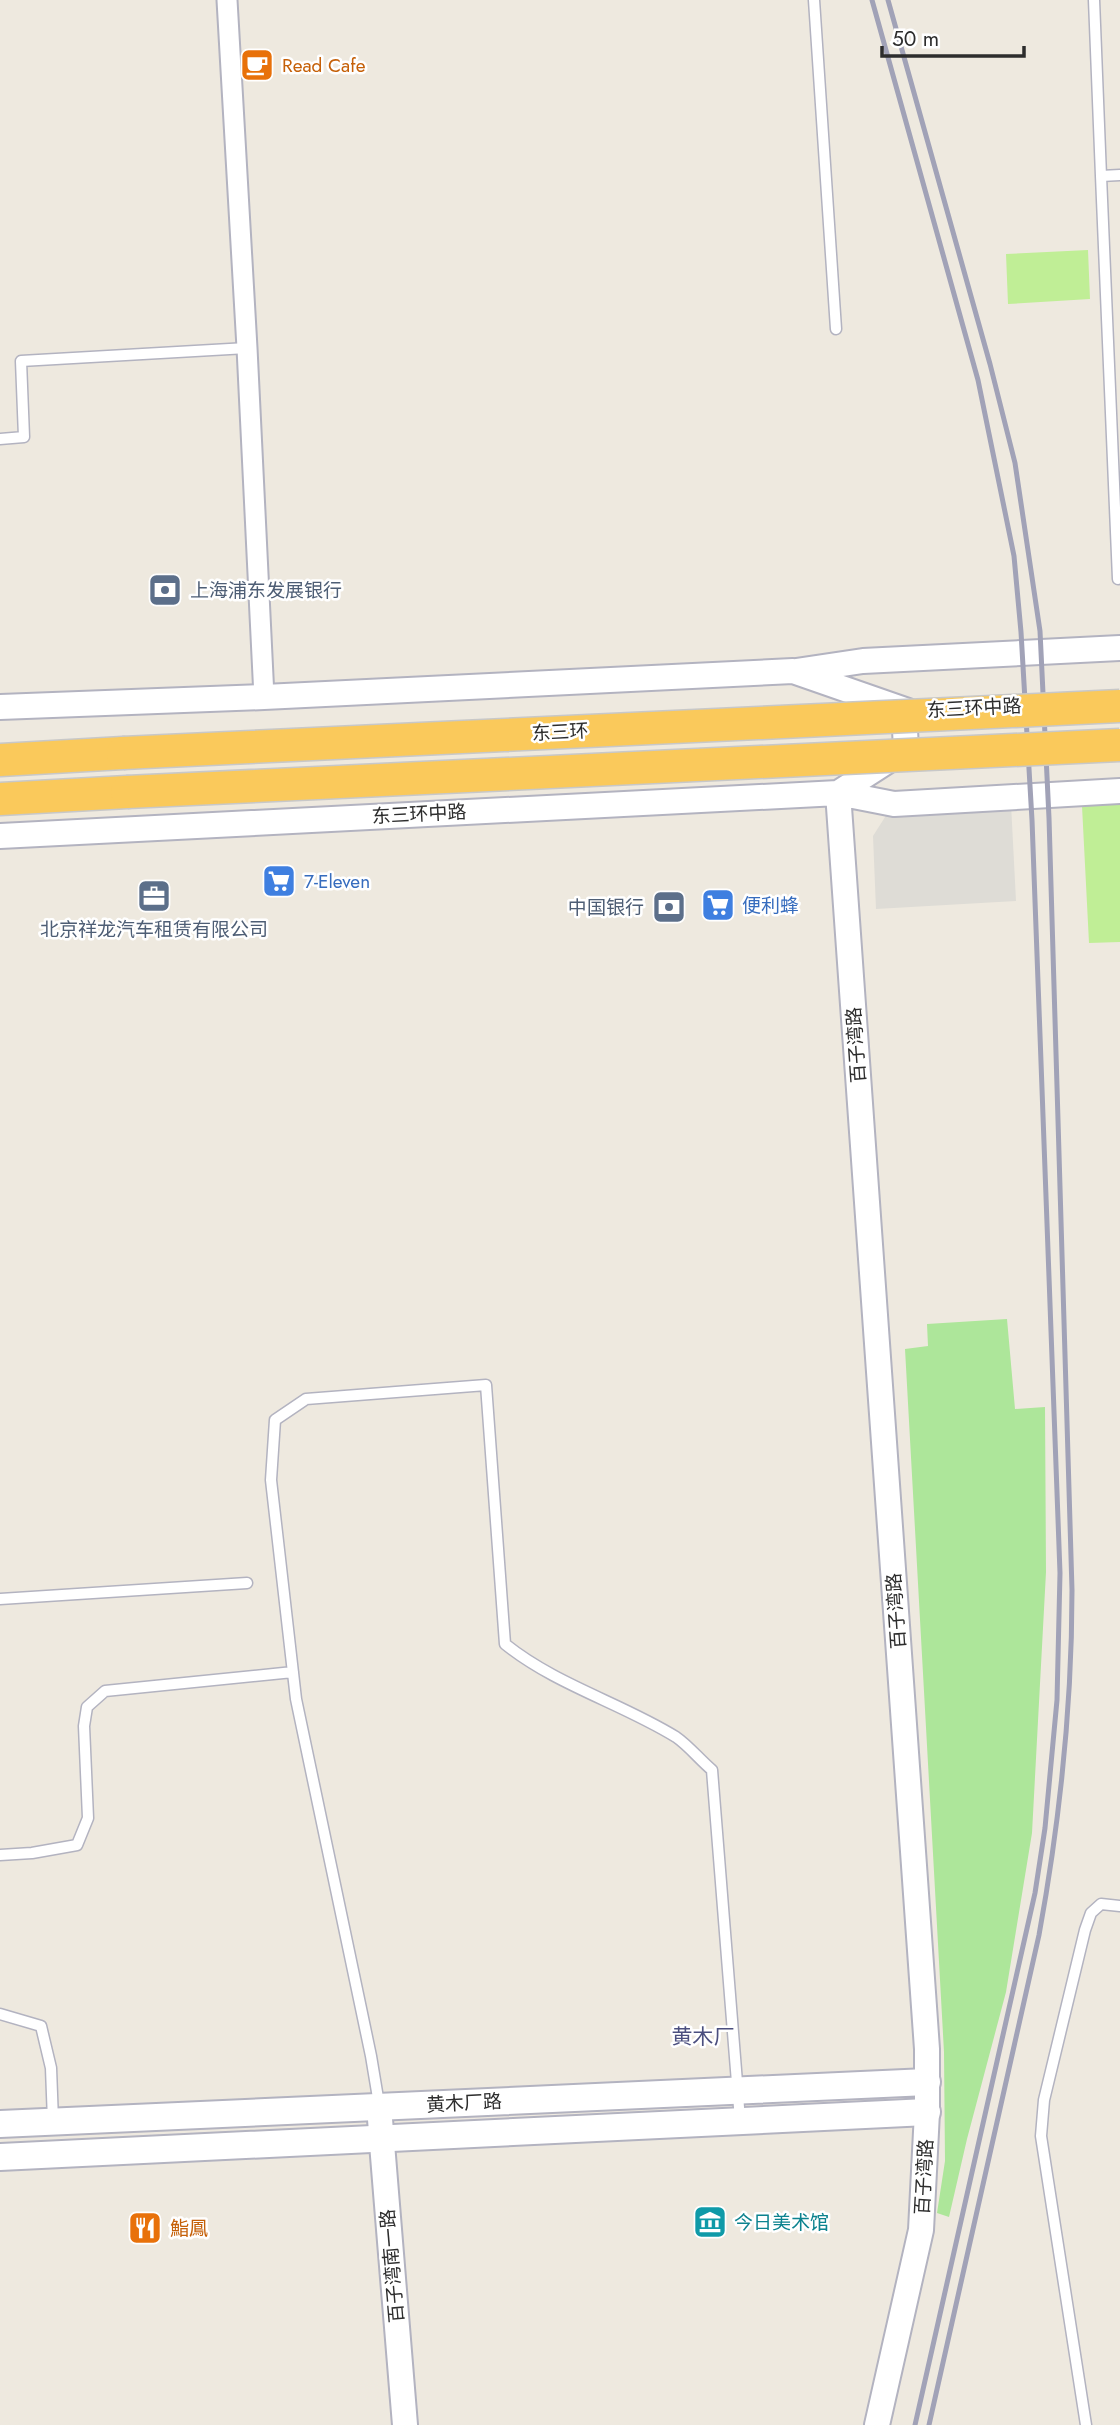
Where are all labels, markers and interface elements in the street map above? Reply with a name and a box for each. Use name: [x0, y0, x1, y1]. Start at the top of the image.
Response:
scale bar: [882, 14, 1024, 58]
text: 50 m: [892, 24, 939, 54]
cafe icon: Read Cafe: [238, 46, 276, 84]
place label: Read Cafe: [282, 52, 366, 79]
bank icon: 上海浦东发展银行: [146, 571, 184, 609]
place label: 上海浦东发展银行: [190, 577, 342, 604]
street label: 东三环中路: [926, 692, 1022, 724]
street label: 东三环: [531, 717, 589, 747]
street label: 东三环中路: [371, 798, 467, 830]
supermarket icon: 7-Eleven: [260, 862, 298, 900]
place label: 7-Eleven: [304, 868, 370, 895]
office icon: 北京祥龙汽车租赁有限公司: [135, 877, 173, 915]
supermarket icon: 便利蜂: [699, 886, 737, 924]
bank icon: 中国银行: [650, 888, 688, 926]
place label: 便利蜂: [742, 892, 799, 919]
place label: 中国银行: [568, 894, 644, 921]
place label: 北京祥龙汽车租赁有限公司: [40, 916, 268, 943]
street label: 百子湾路: [840, 1006, 872, 1084]
street label: 百子湾路: [880, 1572, 912, 1650]
district label: 黄木厂: [672, 2022, 735, 2052]
street label: 黄木厂路: [425, 2088, 503, 2118]
street label: 百子湾路: [909, 2138, 939, 2216]
museum icon: 今日美术馆: [691, 2203, 729, 2241]
street label: 百子湾南一路: [374, 2208, 410, 2324]
restaurant icon: 鮨鳳: [126, 2209, 164, 2247]
place label: 今日美术馆: [734, 2209, 829, 2236]
place label: 鮨鳳: [170, 2215, 208, 2242]

